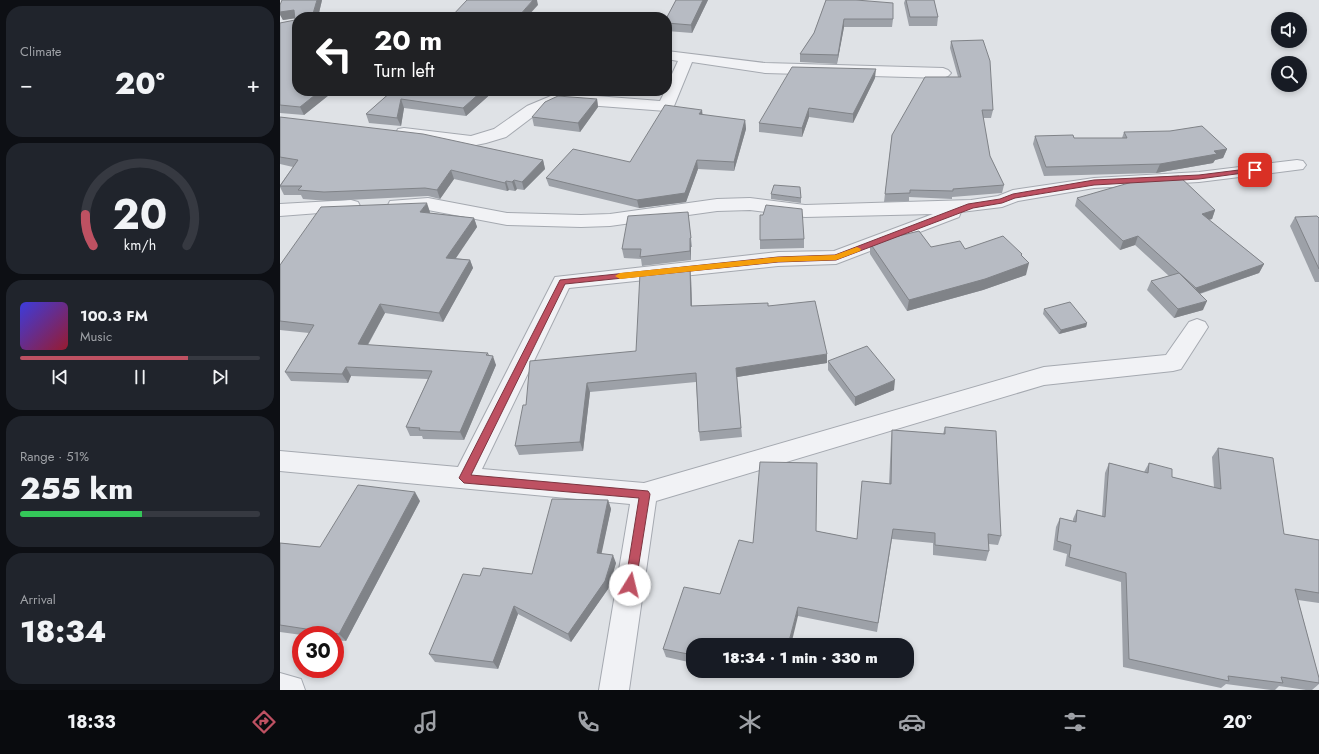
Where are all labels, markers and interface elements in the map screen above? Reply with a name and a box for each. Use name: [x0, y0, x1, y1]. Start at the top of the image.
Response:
map controls: [1271, 12, 1307, 92]
button: sound: [1271, 12, 1307, 48]
text: 20 m: [374, 20, 442, 61]
icon: left: [308, 28, 360, 80]
text: Climate: [20, 42, 61, 61]
button: search: [1271, 56, 1307, 92]
text: Turn left: [374, 58, 434, 84]
text: 20°: [115, 62, 165, 105]
text: −: [20, 68, 33, 100]
text: +: [246, 68, 260, 100]
pin: [1238, 153, 1272, 187]
icon: arrive: [1244, 159, 1266, 181]
text: 20: [113, 184, 167, 245]
text: km/h: [124, 235, 156, 255]
text: 100.3 FM: [80, 305, 148, 327]
text: Music: [80, 327, 112, 346]
icon: previous: [49, 366, 71, 388]
icon: pause: [129, 366, 151, 388]
icon: next: [209, 366, 231, 388]
text: Range · 51%: [20, 447, 89, 466]
text: 255 km: [20, 467, 133, 510]
position arrow: [609, 564, 651, 606]
text: Arrival: [20, 590, 56, 609]
text: 18:34: [20, 610, 106, 653]
speed limit sign: 30: [292, 626, 344, 678]
text: 18:34 · 1 min · 330 m: [722, 647, 878, 669]
icon: directions: [250, 708, 278, 736]
icon: music: [412, 708, 440, 736]
icon: phone: [574, 708, 602, 736]
icon: climate: [736, 708, 764, 736]
icon: car: [898, 708, 926, 736]
icon: filters: [1061, 708, 1089, 736]
text: 18:33: [67, 709, 116, 735]
text: 20°: [1223, 709, 1252, 735]

